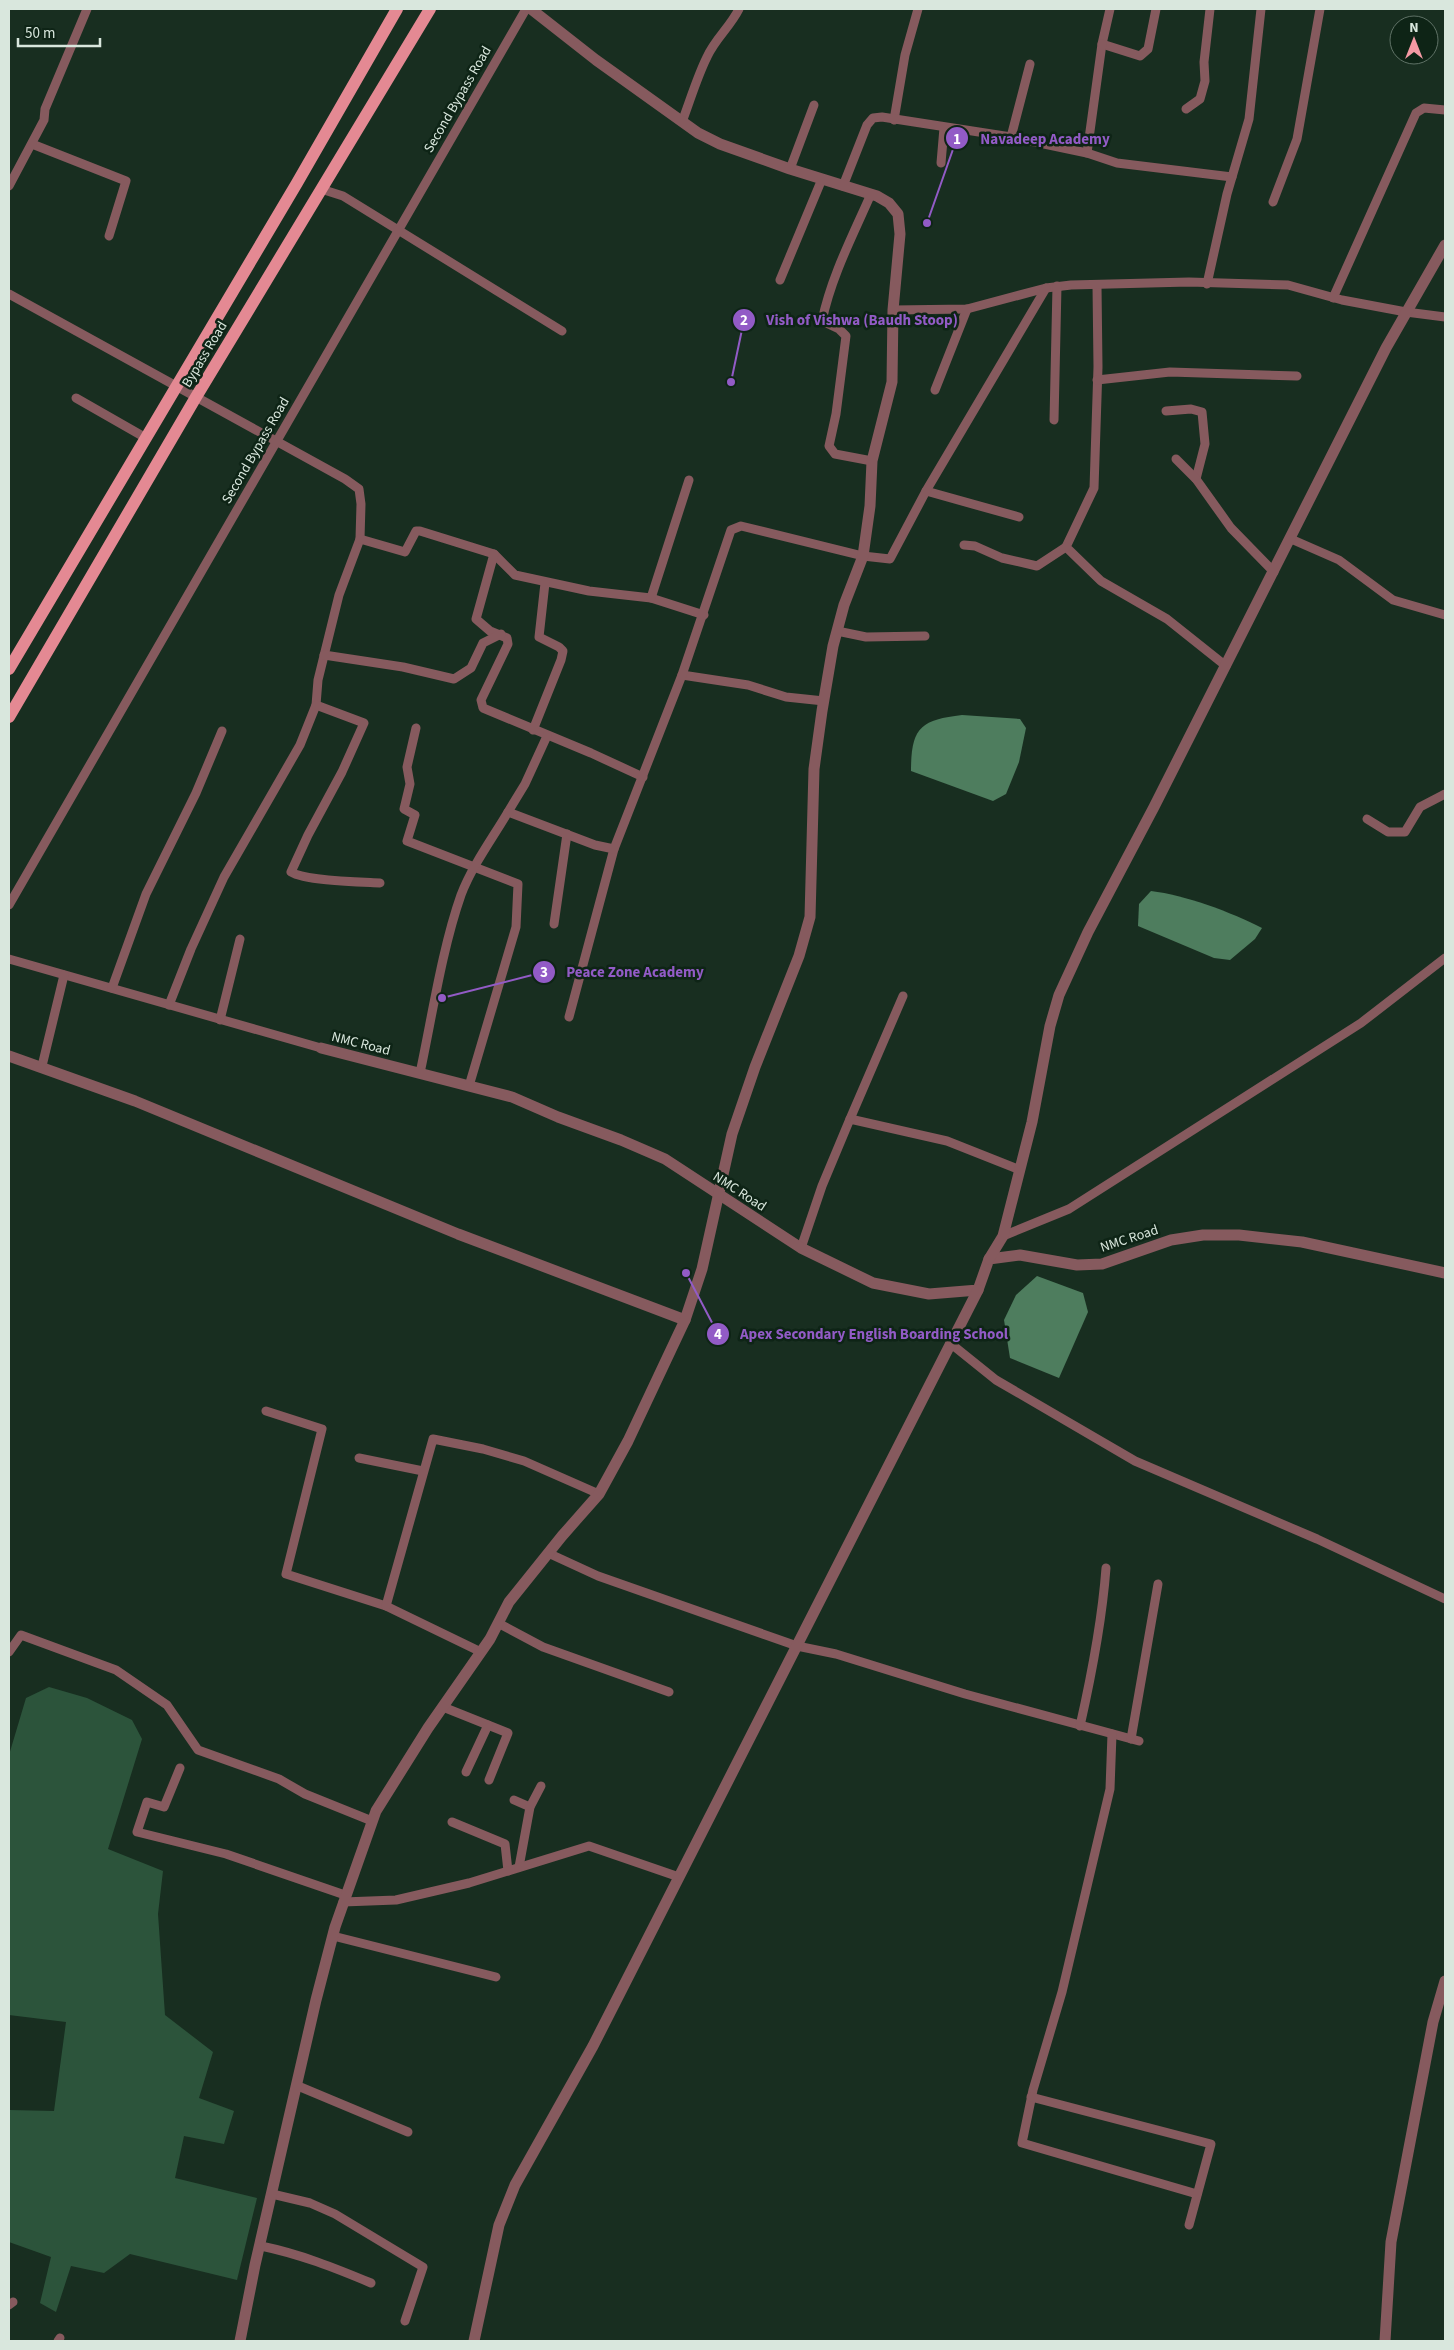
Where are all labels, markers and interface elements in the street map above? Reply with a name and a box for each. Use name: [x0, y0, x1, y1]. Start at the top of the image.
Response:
scale bar: [18, 15, 100, 47]
north arrow: [1389, 15, 1439, 65]
text: N: [1409, 18, 1419, 38]
text: 50 m: [25, 23, 55, 44]
street label: Second Bypass Road: [419, 42, 497, 157]
callout: Navadeep Academy: [945, 123, 1119, 153]
text: 1: [953, 129, 961, 150]
text: Navadeep Academy: [980, 129, 1110, 150]
callout: Vish of Vishwa (Baudh Stoop): [731, 305, 968, 335]
text: 2: [740, 310, 748, 331]
text: Vish of Vishwa (Baudh Stoop): [765, 310, 958, 331]
street label: Bypass Road: [177, 318, 232, 391]
street label: Second Bypass Road: [217, 393, 295, 508]
callout: Peace Zone Academy: [532, 957, 714, 987]
text: 3: [540, 962, 548, 983]
text: Peace Zone Academy: [566, 962, 704, 983]
street label: NMC Road: [329, 1027, 392, 1061]
street label: NMC Road: [709, 1167, 770, 1217]
street label: NMC Road: [1098, 1220, 1161, 1258]
callout: Apex Secondary English Boarding School: [705, 1319, 1018, 1349]
text: 4: [714, 1324, 722, 1345]
text: Apex Secondary English Boarding School: [739, 1324, 1009, 1345]

